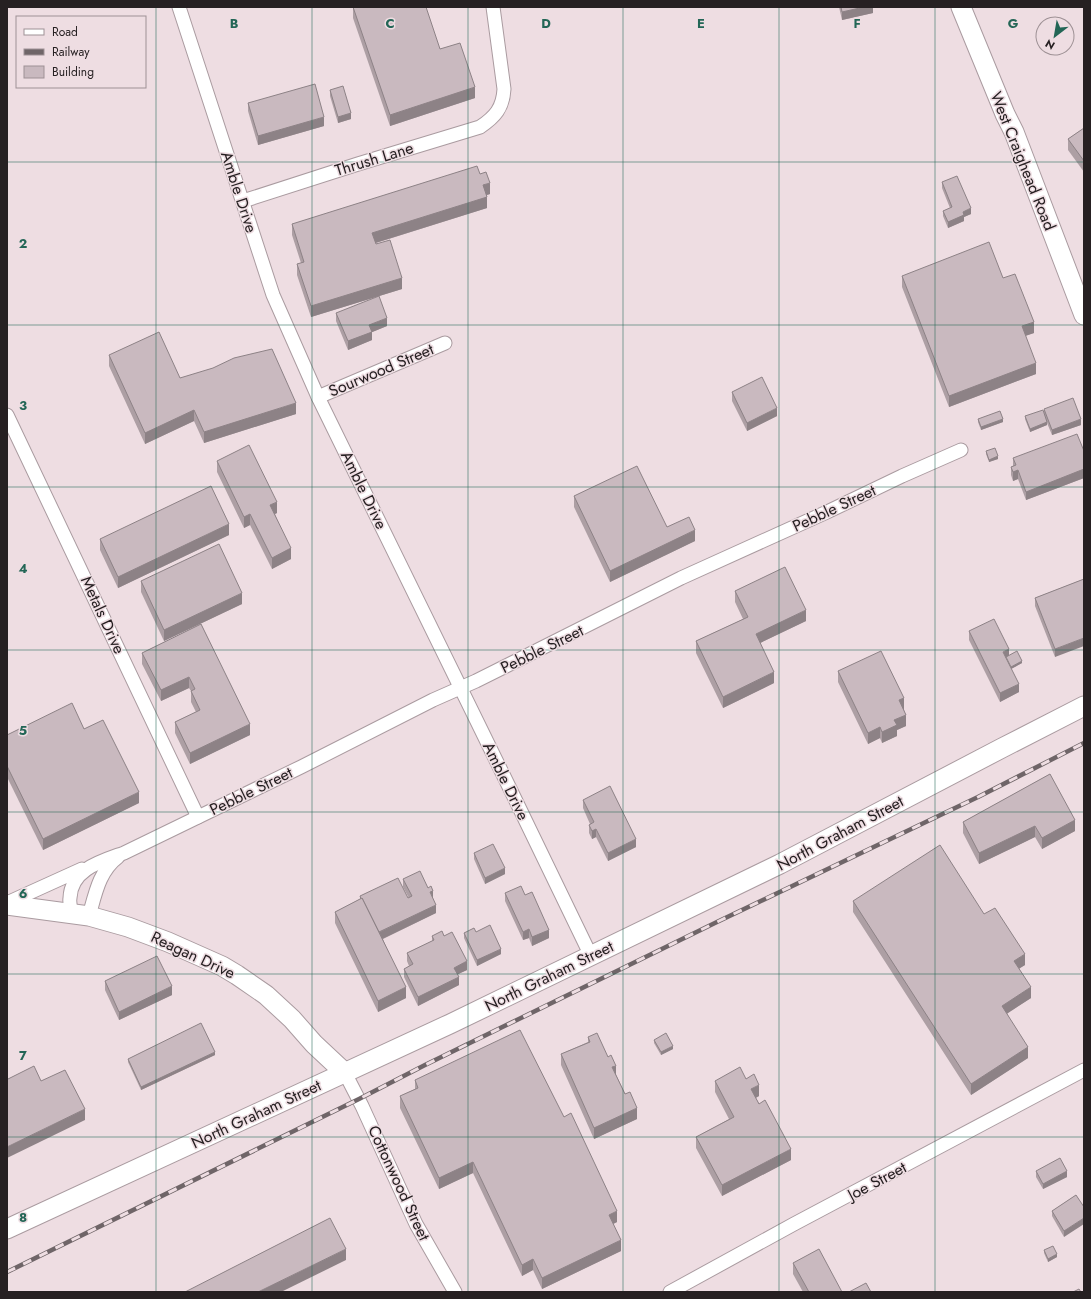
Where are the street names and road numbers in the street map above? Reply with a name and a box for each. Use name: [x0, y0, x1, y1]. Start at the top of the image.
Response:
street label: West Craighead Road: [985, 88, 1061, 234]
street label: Thrush Lane: [332, 136, 416, 182]
street label: Amble Drive: [215, 148, 263, 236]
street label: Sourwood Street: [325, 337, 437, 402]
street label: Amble Drive: [335, 447, 393, 533]
street label: Pebble Street: [789, 479, 880, 537]
street label: Metals Drive: [75, 572, 131, 658]
street label: Pebble Street: [497, 619, 587, 679]
street label: Amble Drive: [477, 738, 535, 824]
street label: Pebble Street: [206, 761, 296, 821]
street label: North Graham Street: [772, 790, 908, 876]
street label: Reagan Drive: [147, 925, 239, 985]
street label: North Graham Street: [481, 935, 617, 1017]
street label: North Graham Street: [187, 1074, 325, 1154]
street label: Cottonwood Street: [362, 1122, 436, 1244]
street label: Joe Street: [842, 1156, 911, 1207]

